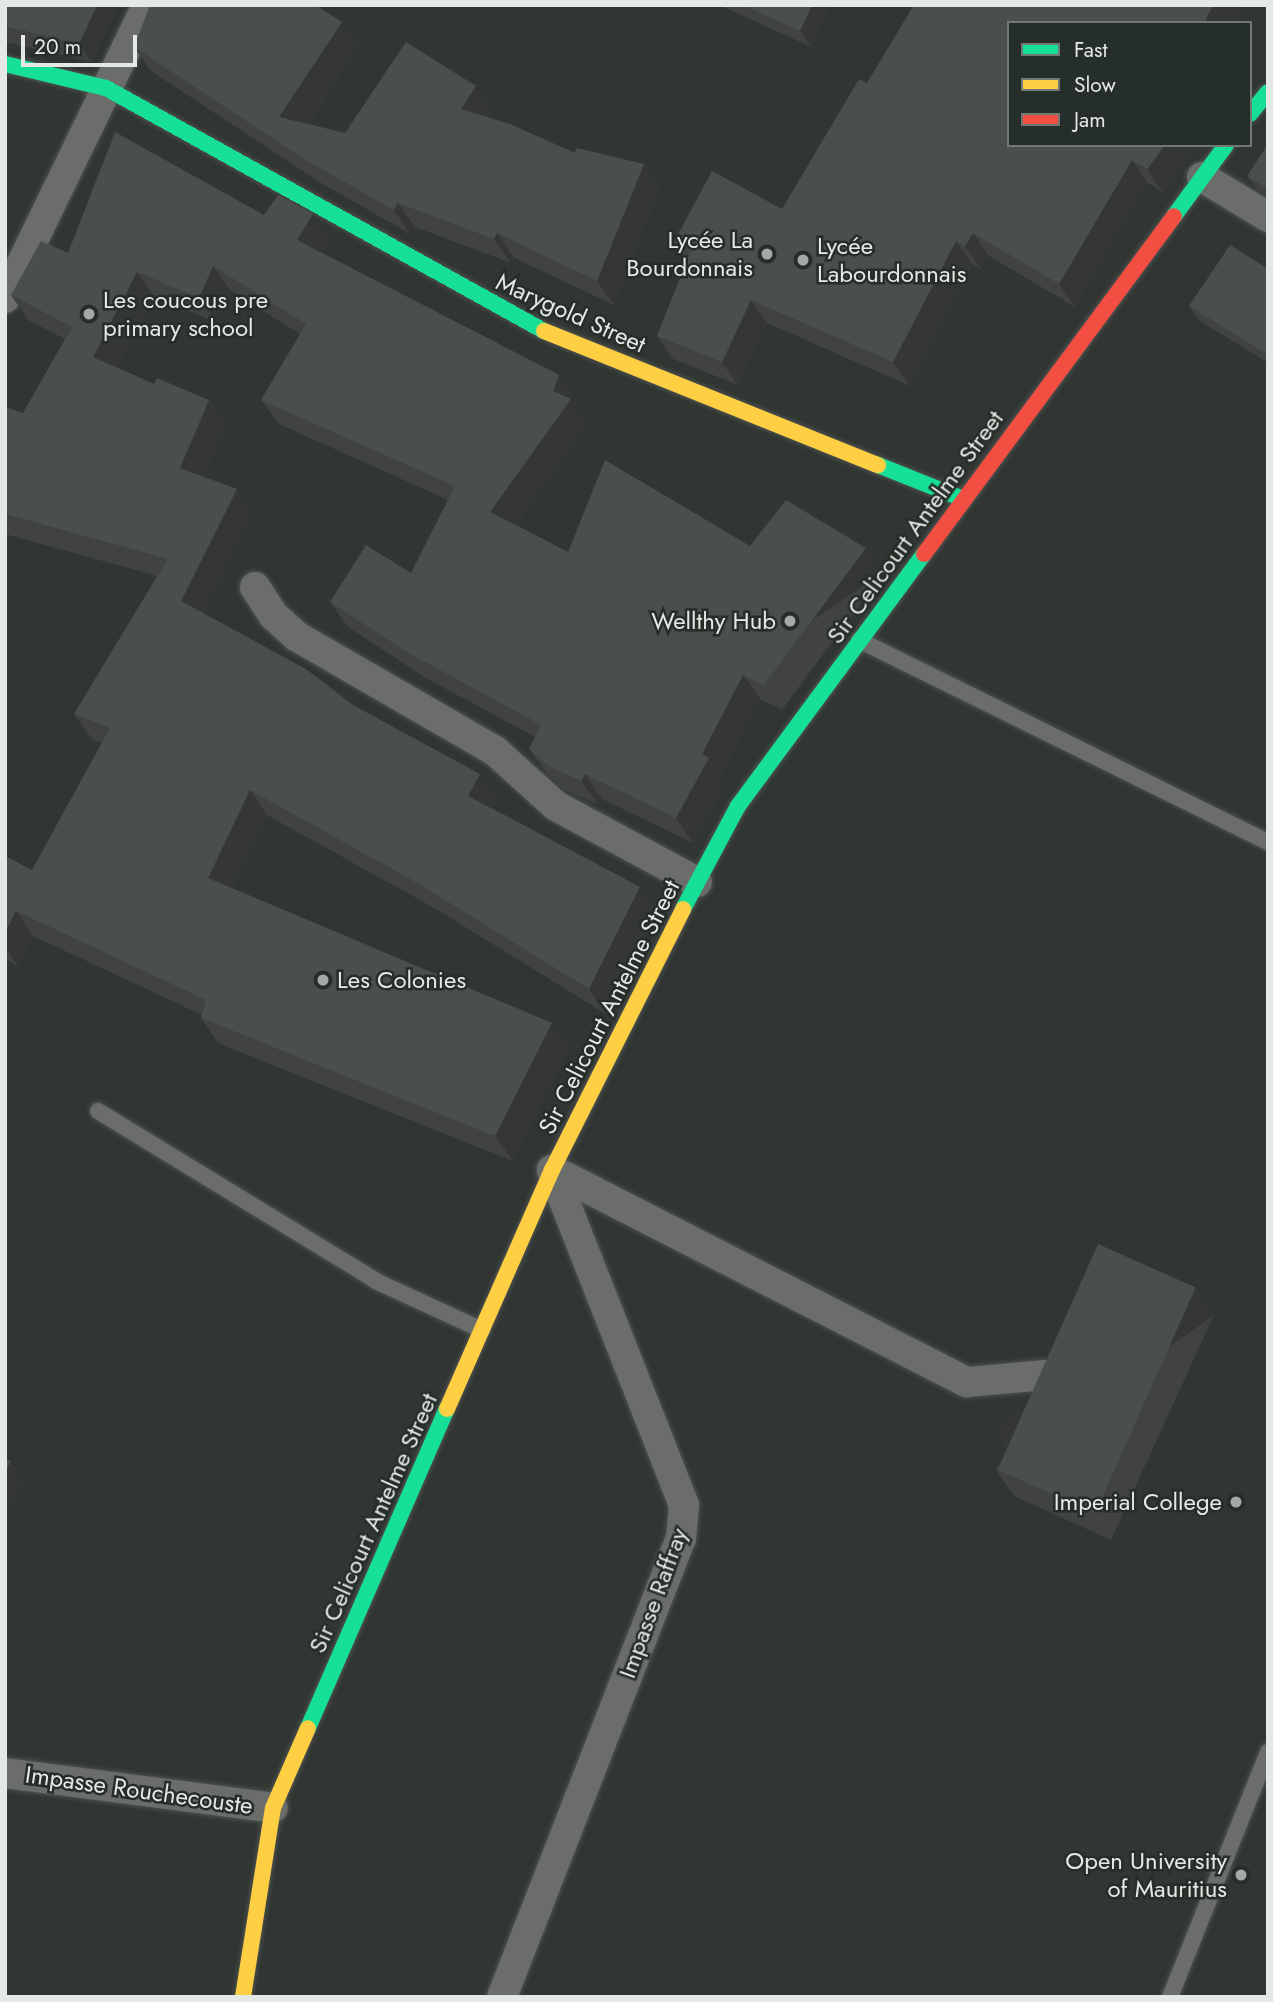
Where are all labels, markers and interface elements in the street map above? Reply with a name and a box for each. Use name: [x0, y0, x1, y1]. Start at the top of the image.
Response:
scale bar: [24, 21, 140, 65]
legend: [1007, 21, 1252, 147]
text: 20 m: [34, 32, 81, 62]
text: Fast: [1074, 35, 1107, 65]
text: Slow: [1074, 70, 1116, 100]
text: Jam: [1074, 105, 1106, 135]
place label: Lycée La Bourdonnais: [626, 226, 753, 282]
place label: Lycée Labourdonnais: [817, 232, 966, 288]
marker: Lycée La Bourdonnais: [759, 246, 775, 262]
marker: Lycée Labourdonnais: [795, 252, 811, 268]
street label: Marygold Street: [492, 267, 650, 359]
place label: Les coucous pre primary school: [103, 286, 268, 342]
marker: Les coucous pre primary school: [81, 306, 97, 322]
street label: Sir Celicourt Antelme Street: [821, 405, 1009, 649]
place label: Wellthy Hub: [651, 607, 776, 635]
marker: Wellthy Hub: [782, 613, 798, 629]
street label: Sir Celicourt Antelme Street: [532, 875, 686, 1139]
place label: Les Colonies: [337, 966, 466, 994]
marker: Les Colonies: [315, 972, 331, 988]
street label: Sir Celicourt Antelme Street: [303, 1389, 443, 1657]
place label: Imperial College: [1054, 1488, 1222, 1516]
marker: Imperial College: [1228, 1494, 1244, 1510]
street label: Impasse Raffray: [613, 1524, 693, 1682]
street label: Impasse Rouchecouste: [23, 1760, 255, 1820]
place label: Open University of Mauritius: [1065, 1847, 1227, 1903]
marker: Open University of Mauritius: [1233, 1867, 1249, 1883]

